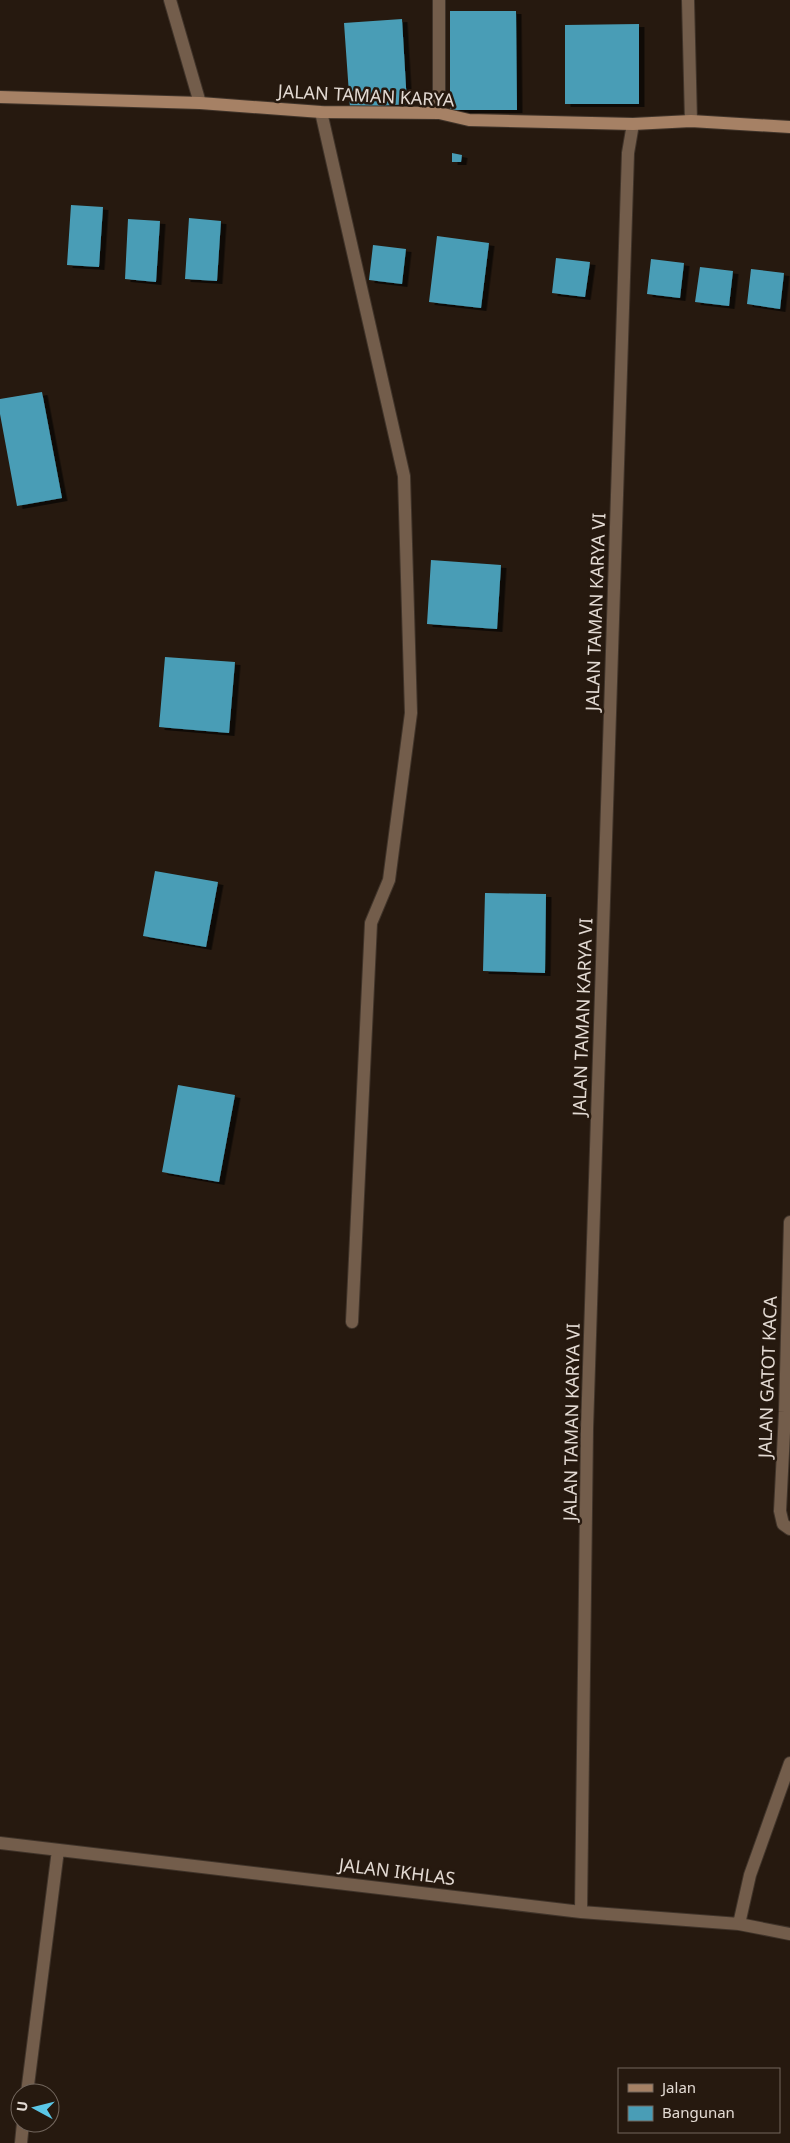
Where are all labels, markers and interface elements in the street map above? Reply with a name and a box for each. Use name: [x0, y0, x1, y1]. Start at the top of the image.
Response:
street label: JALAN TAMAN KARYA: [275, 78, 455, 112]
street label: JALAN TAMAN KARYA VI: [579, 513, 610, 713]
street label: JALAN TAMAN KARYA VI: [566, 918, 597, 1118]
street label: JALAN GATOT KACA: [752, 1295, 782, 1460]
street label: JALAN TAMAN KARYA VI: [557, 1323, 585, 1523]
street label: JALAN IKHLAS: [336, 1852, 457, 1890]
legend: [618, 2068, 780, 2133]
text: Jalan: [660, 2077, 696, 2097]
north arrow: [10, 2083, 60, 2133]
text: U: [12, 2100, 32, 2113]
text: Bangunan: [662, 2102, 735, 2122]

